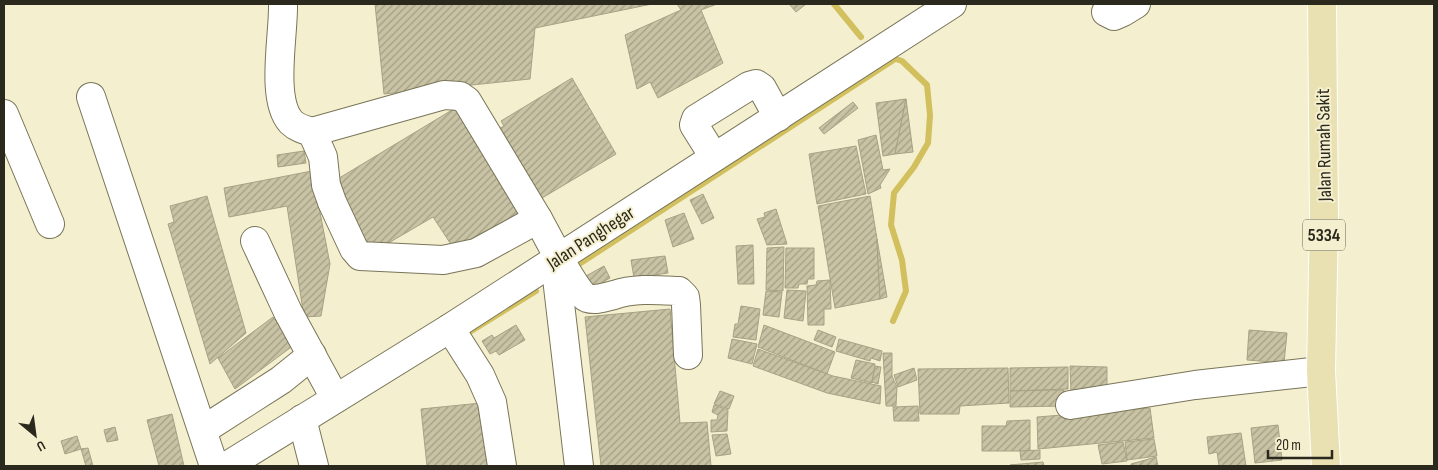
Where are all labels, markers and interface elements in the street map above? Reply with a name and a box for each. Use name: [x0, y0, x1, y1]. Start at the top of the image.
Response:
street label: Jalan Rumah Sakit: [1312, 88, 1337, 202]
street label: Jalan Panghegar: [542, 201, 639, 276]
road number: 5334: [1303, 220, 1345, 250]
north arrow: [10, 410, 60, 460]
scale bar: [1268, 428, 1332, 460]
text: 20 m: [1276, 436, 1301, 455]
text: U: [34, 437, 48, 455]

